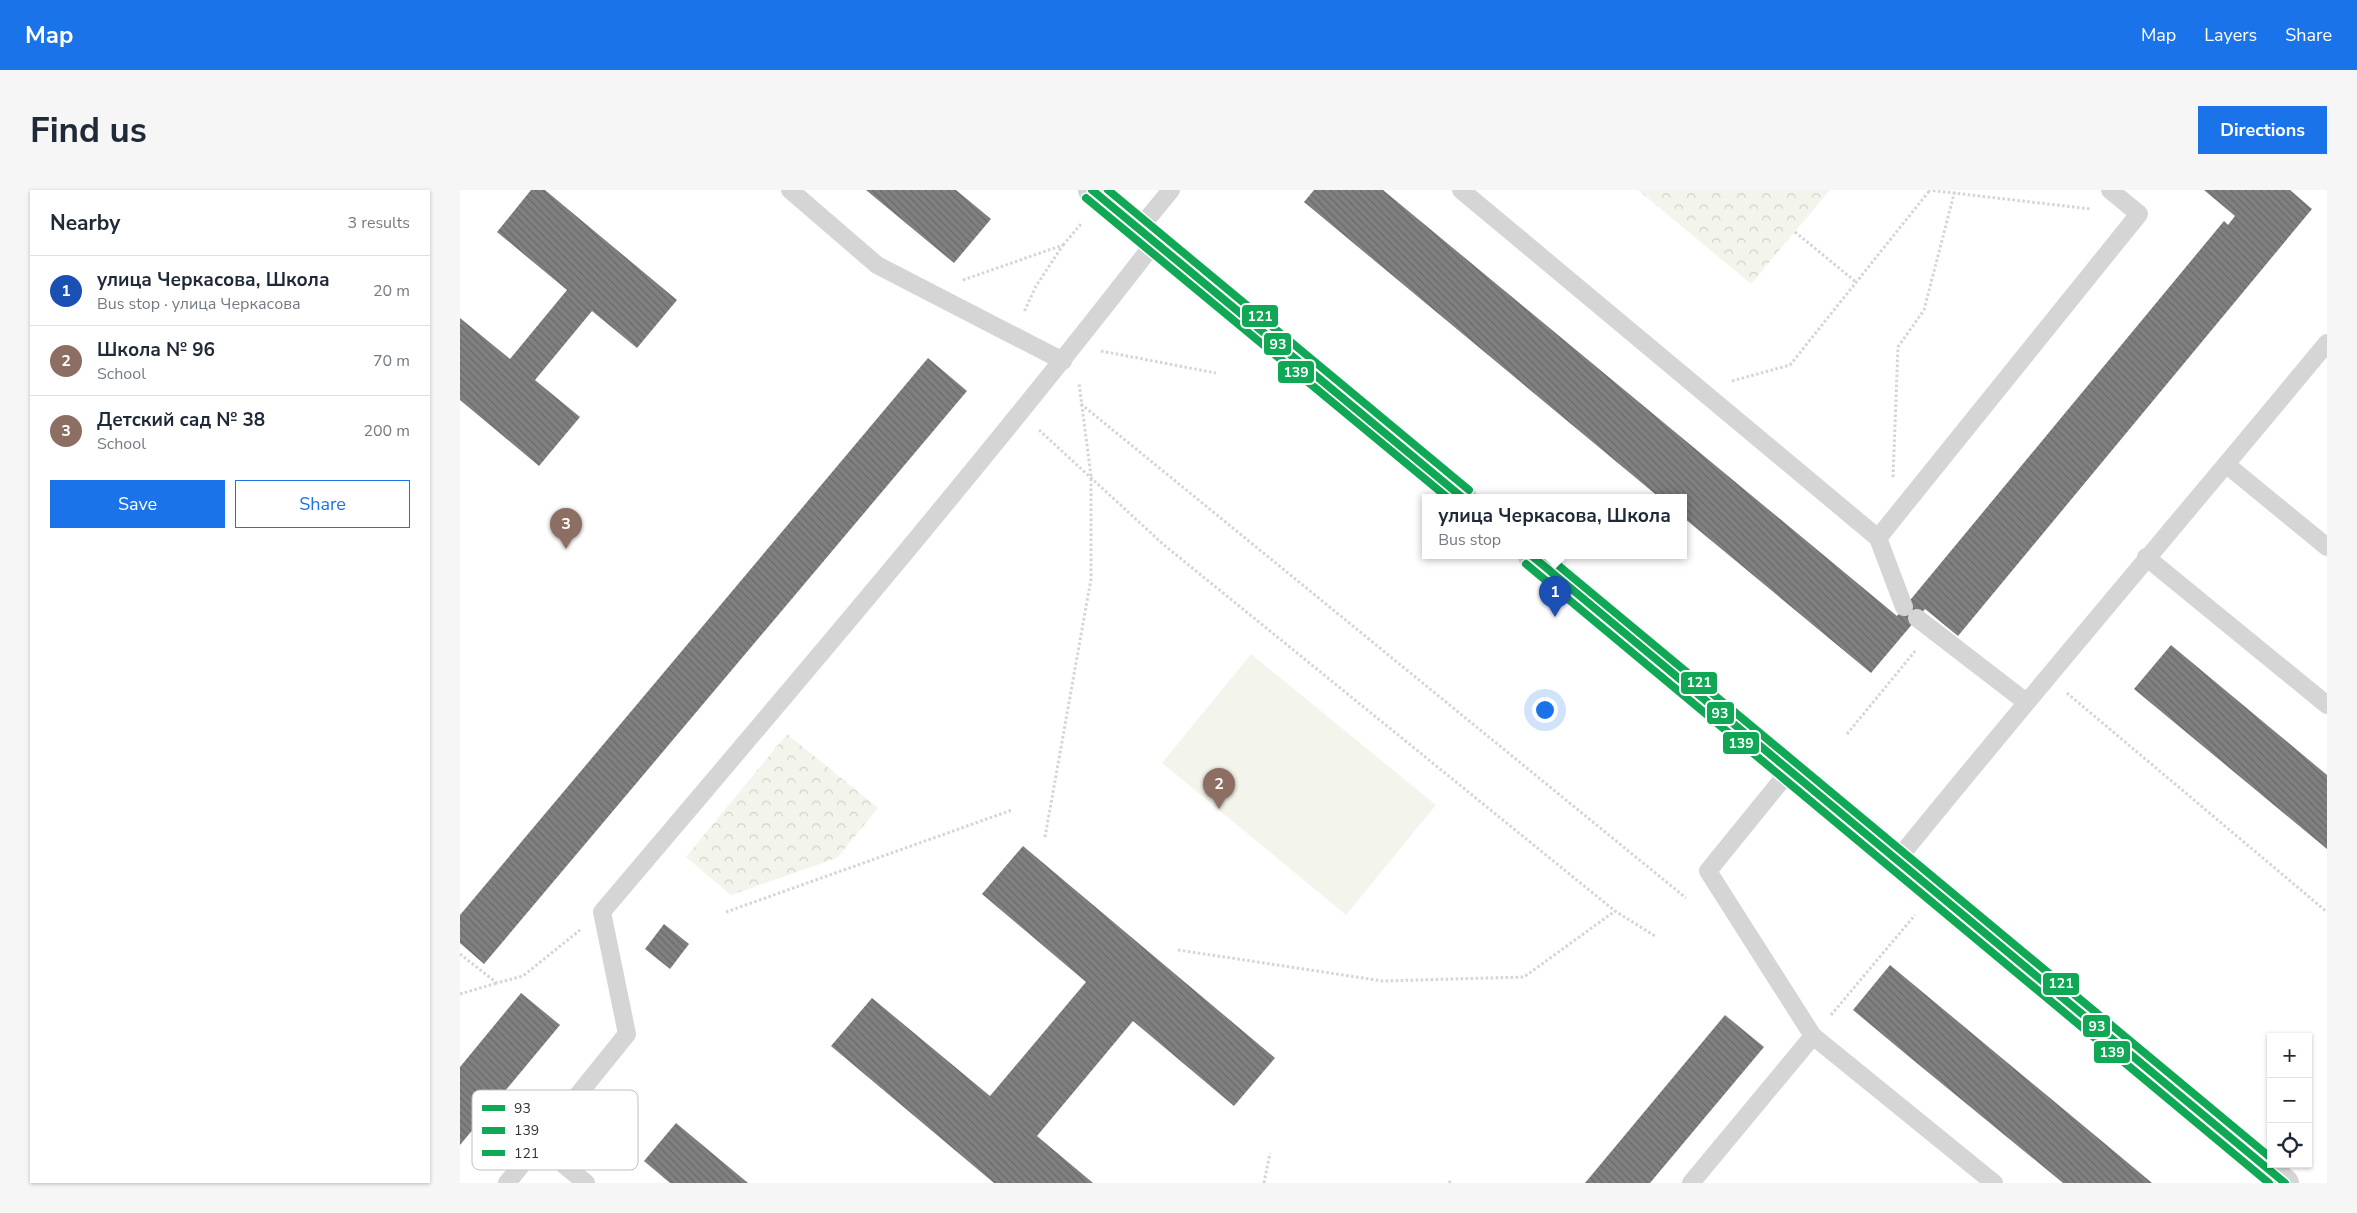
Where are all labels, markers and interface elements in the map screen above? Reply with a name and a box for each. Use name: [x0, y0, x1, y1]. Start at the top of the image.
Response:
text: Map: [25, 19, 73, 51]
text: Map: [2141, 23, 2176, 47]
text: Layers: [2204, 23, 2257, 47]
text: Share: [2285, 23, 2332, 47]
button: Directions: [2198, 106, 2327, 154]
text: Find us: [30, 107, 147, 154]
text: Nearby: [50, 209, 120, 237]
text: 3 results: [348, 212, 410, 234]
text: улица Черкасова, Школа: [97, 267, 330, 293]
text: 1: [61, 280, 71, 302]
text: 20 m: [373, 280, 410, 302]
text: Bus stop · улица Черкасова: [97, 293, 301, 315]
line badge: 121: [1241, 304, 1279, 328]
text: 121: [1247, 307, 1273, 326]
line badge: 93: [1263, 332, 1292, 356]
text: 93: [1270, 335, 1286, 354]
text: Школа № 96: [97, 337, 215, 363]
text: 2: [61, 350, 71, 372]
text: 70 m: [373, 350, 410, 372]
line badge: 139: [1277, 360, 1315, 384]
text: School: [97, 363, 146, 385]
text: 139: [1283, 363, 1309, 382]
text: Детский сад № 38: [97, 407, 265, 433]
text: 3: [61, 420, 71, 442]
text: 200 m: [363, 420, 410, 442]
text: School: [97, 433, 146, 455]
button: Save: [50, 480, 225, 528]
button: Share: [235, 480, 410, 528]
popup: [1422, 494, 1687, 559]
text: улица Черкасова, Школа: [1438, 503, 1671, 529]
pin: 3: [550, 508, 582, 549]
text: Bus stop: [1438, 529, 1501, 551]
pin: 1: [1539, 576, 1571, 617]
line badge: 121: [1680, 671, 1718, 695]
text: 121: [1686, 673, 1712, 692]
your location: [1532, 697, 1558, 723]
line badge: 93: [1706, 701, 1735, 725]
text: 93: [1712, 704, 1728, 723]
line badge: 139: [1722, 731, 1760, 755]
text: 139: [1728, 734, 1754, 753]
pin: 2: [1203, 768, 1235, 809]
line badge: 121: [2042, 972, 2080, 996]
text: 121: [2048, 974, 2074, 993]
line badge: 93: [2082, 1014, 2111, 1038]
text: 93: [2089, 1017, 2105, 1036]
map controls: [2267, 1033, 2312, 1168]
button: +: [2267, 1033, 2312, 1078]
line badge: 139: [2093, 1040, 2131, 1064]
text: 139: [2099, 1043, 2125, 1062]
button: −: [2267, 1078, 2312, 1123]
legend: [472, 1090, 638, 1170]
text: 93: [514, 1099, 531, 1118]
text: 139: [514, 1121, 539, 1140]
button: locate: [2267, 1123, 2312, 1168]
text: 121: [514, 1144, 539, 1163]

